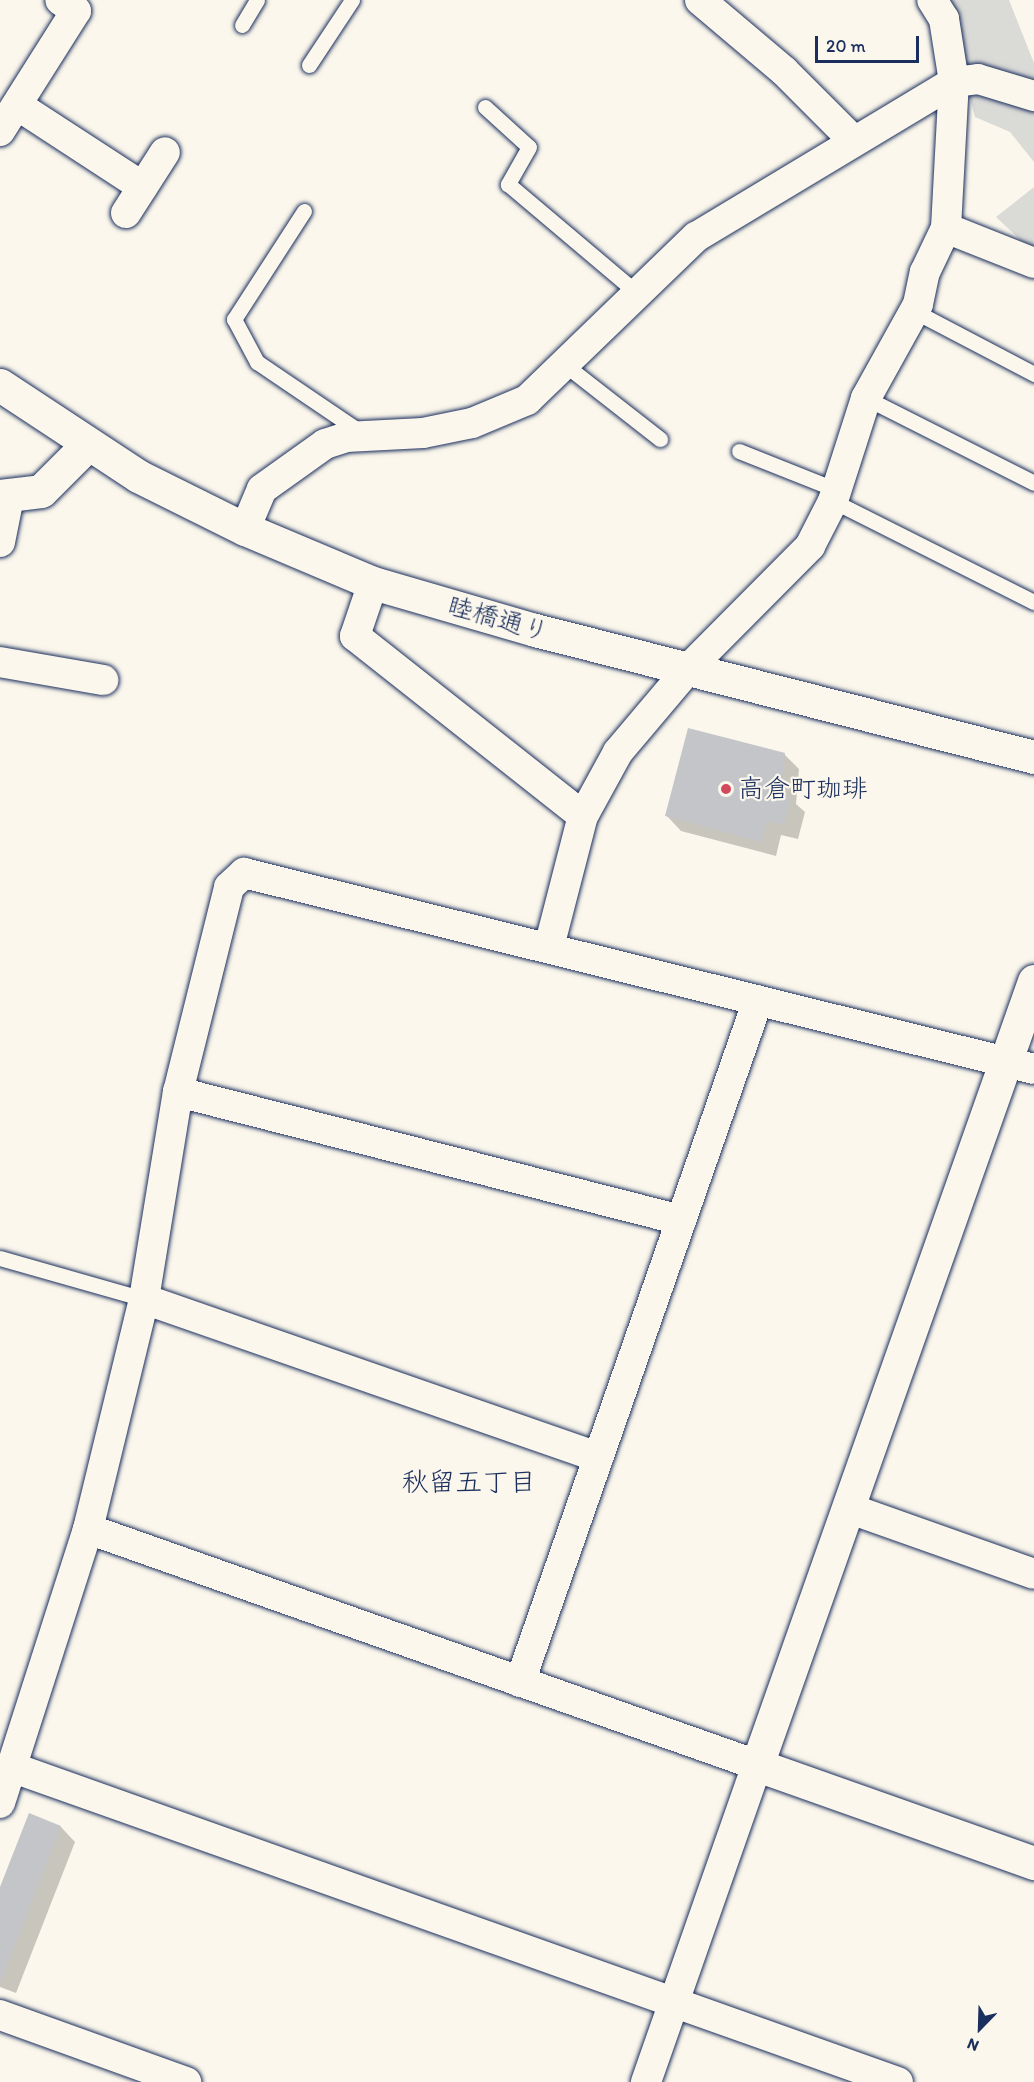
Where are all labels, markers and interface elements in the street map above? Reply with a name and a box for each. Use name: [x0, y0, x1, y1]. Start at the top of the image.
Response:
scale bar: [818, 24, 922, 62]
text: 20 m: [826, 35, 866, 57]
street label: 睦橋通り: [444, 590, 552, 648]
place label: 高倉町珈琲: [738, 773, 868, 805]
marker: 高倉町珈琲: [719, 782, 733, 796]
district label: 秋留五丁目: [402, 1466, 536, 1498]
north arrow: [950, 1998, 1010, 2058]
text: N: [964, 2034, 981, 2056]

